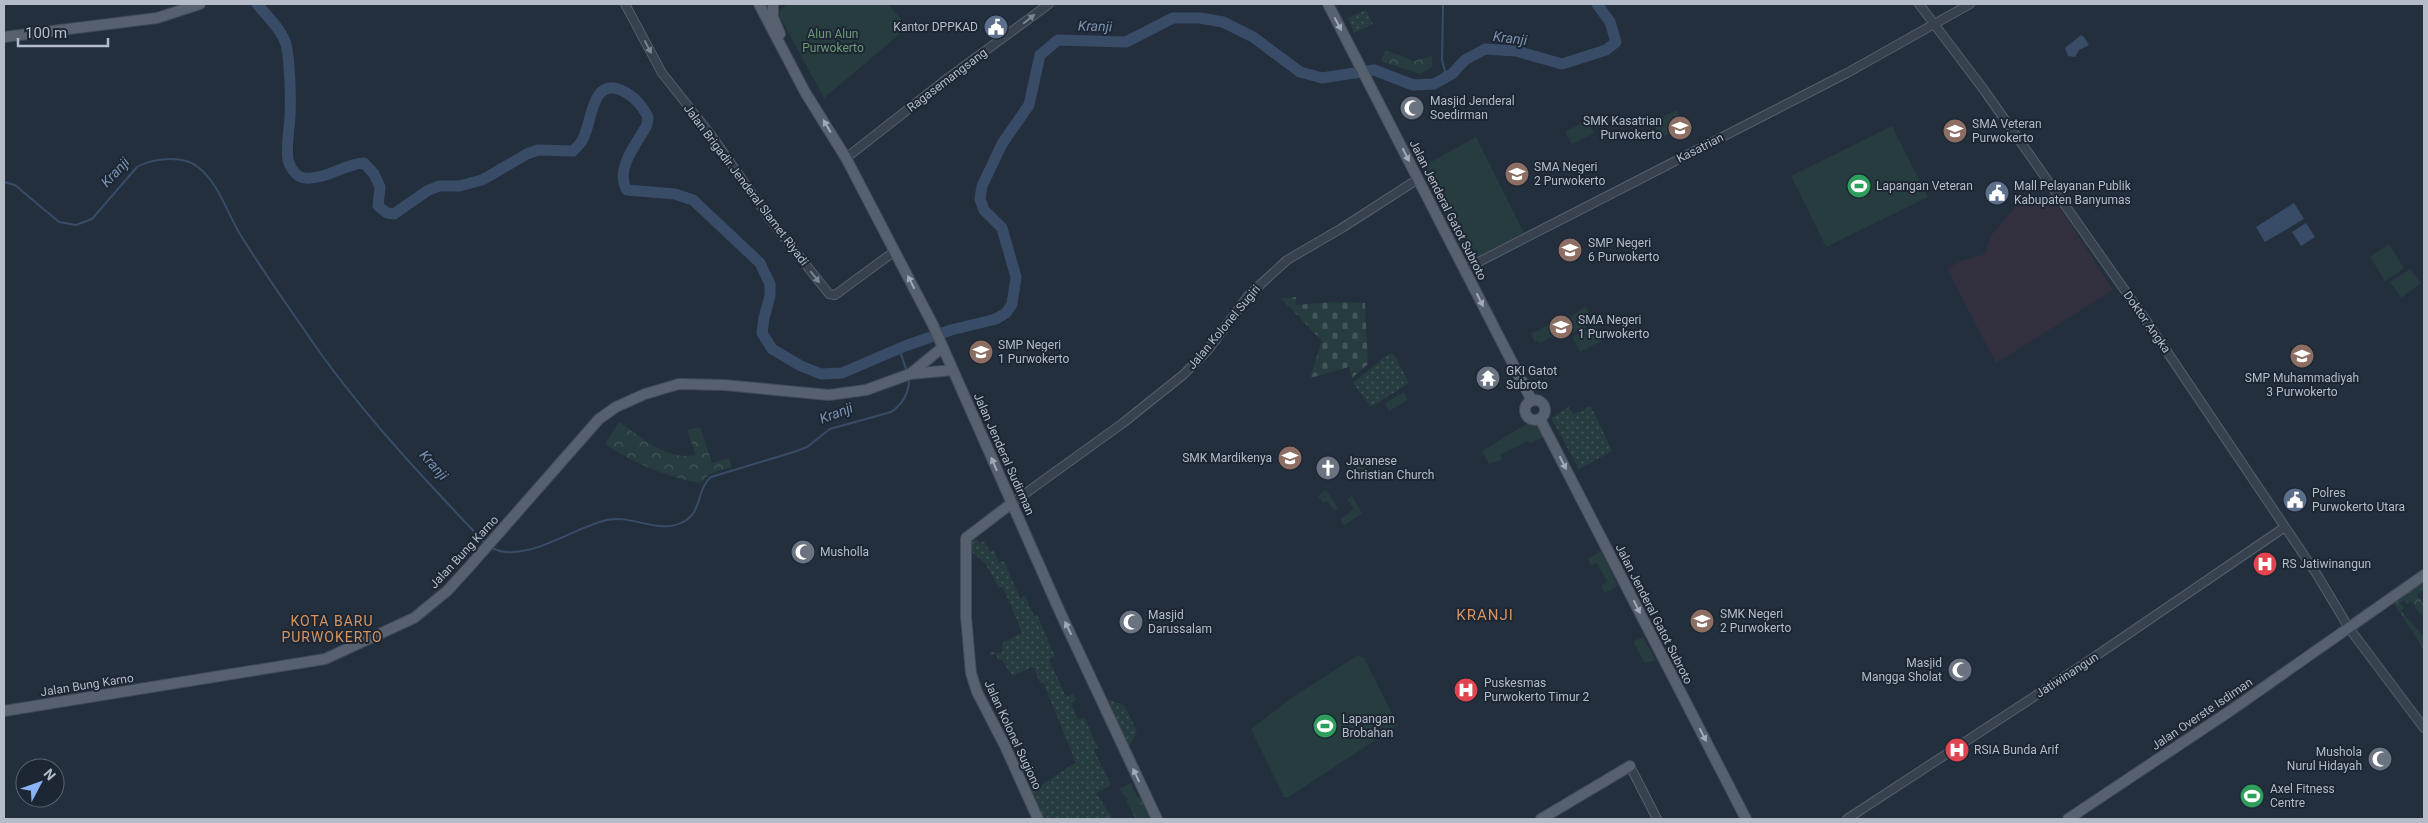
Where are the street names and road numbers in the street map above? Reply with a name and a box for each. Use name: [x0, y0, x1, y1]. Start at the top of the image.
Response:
street label: Ragasemangsang: [904, 45, 990, 115]
street label: Jalan Brigadir Jenderal Slamet Riyadi: [681, 102, 811, 268]
street label: Kasatrian: [1674, 130, 1726, 166]
street label: Jalan Jenderal Gatot Subroto: [1406, 138, 1490, 283]
street label: Jalan Kolonel Sugiri: [1185, 282, 1263, 372]
street label: Doktor Angka: [2121, 288, 2173, 356]
street label: Jalan Jenderal Sudirman: [971, 391, 1037, 517]
street label: Jalan Bung Karno: [427, 513, 501, 591]
street label: Jalan Jenderal Gatot Subroto: [1612, 542, 1696, 687]
street label: Jatiwinangun: [2033, 650, 2101, 700]
street label: Jalan Bung Karno: [39, 671, 135, 699]
street label: Jalan Overste Isdiman: [2149, 675, 2255, 753]
street label: Jalan Kolonel Sugiono: [982, 678, 1045, 792]

